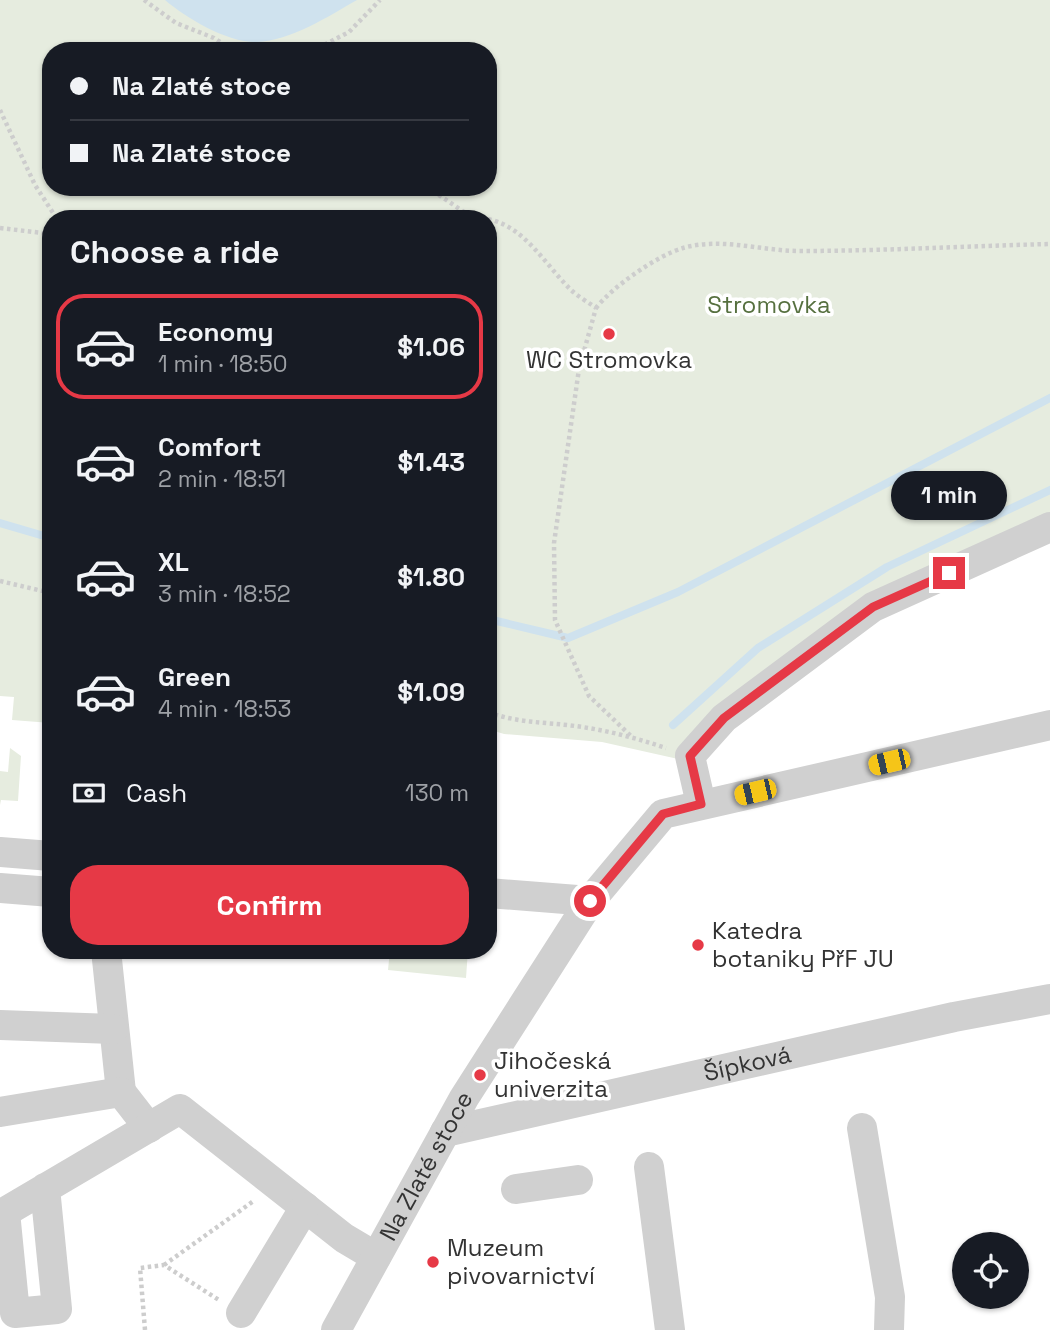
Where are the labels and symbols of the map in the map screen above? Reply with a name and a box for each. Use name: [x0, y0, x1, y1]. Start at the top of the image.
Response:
park label: Stromovka: [707, 289, 831, 320]
marker: WC Stromovka: [601, 326, 617, 342]
place label: WC Stromovka: [526, 344, 692, 375]
callout: 1 min: [891, 472, 1007, 520]
route end: [933, 557, 965, 589]
car: [867, 747, 912, 777]
car: [733, 777, 778, 807]
route start: [574, 885, 606, 917]
place label: Katedra botaniky PřF JU: [712, 915, 894, 974]
marker: Katedra botaniky PřF JU: [690, 937, 706, 953]
street label: Šípková: [700, 1038, 794, 1088]
place label: Jihočeská univerzita: [494, 1045, 612, 1104]
marker: Jihočeská univerzita: [472, 1067, 488, 1083]
street label: Na Zlaté stoce: [372, 1086, 480, 1246]
place label: Muzeum pivovarnictví: [447, 1232, 595, 1291]
marker: Muzeum pivovarnictví: [425, 1254, 441, 1270]

